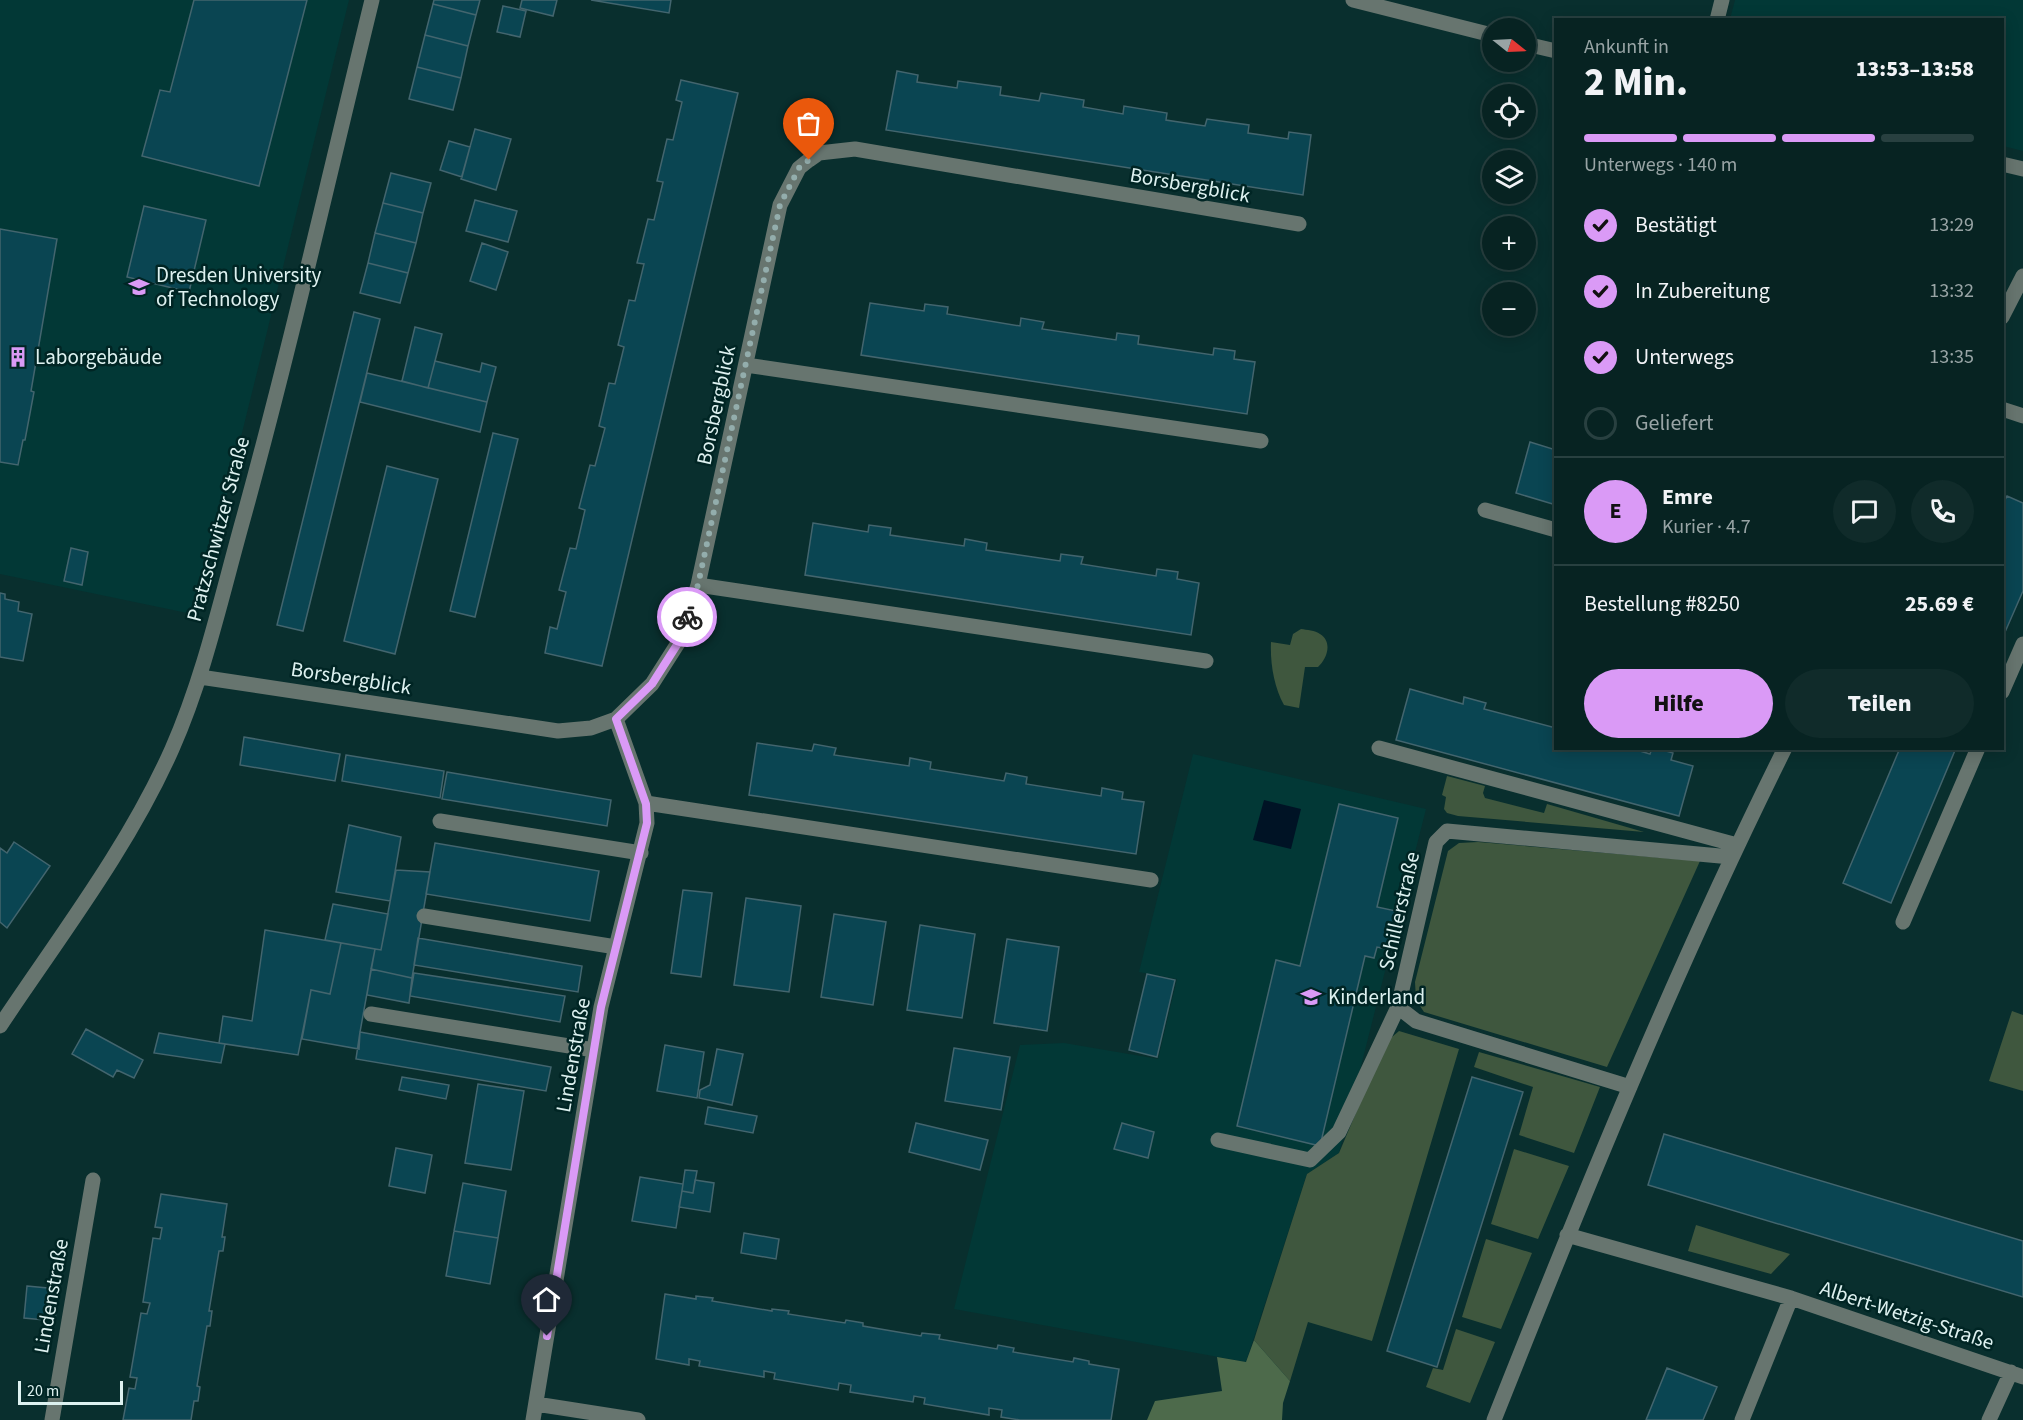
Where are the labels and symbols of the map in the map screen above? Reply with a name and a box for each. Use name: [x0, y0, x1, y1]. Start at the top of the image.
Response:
north arrow: [1482, 18, 1536, 72]
pin: [783, 98, 834, 160]
street label: Borsbergblick: [1128, 160, 1253, 210]
place label: Dresden University of Technology: [156, 260, 322, 314]
school or university icon: Dresden University of Technology: [127, 275, 151, 299]
place label: Laborgebäude: [35, 342, 162, 372]
street label: Borsbergblick: [689, 342, 743, 468]
building icon: Laborgebäude: [6, 345, 30, 369]
street label: Pratzschwitzer Straße: [179, 433, 257, 625]
courier: [657, 587, 717, 647]
street label: Borsbergblick: [289, 654, 414, 702]
street label: Schillerstraße: [1371, 849, 1427, 973]
place label: Kinderland: [1328, 982, 1425, 1012]
school or university icon: Kinderland: [1299, 985, 1323, 1009]
street label: Lindenstraße: [548, 995, 598, 1115]
street label: Lindenstraße: [26, 1236, 76, 1356]
street label: Albert-Wetzig-Straße: [1816, 1273, 1998, 1357]
pin: [521, 1274, 572, 1336]
scale bar: [18, 1378, 123, 1406]

